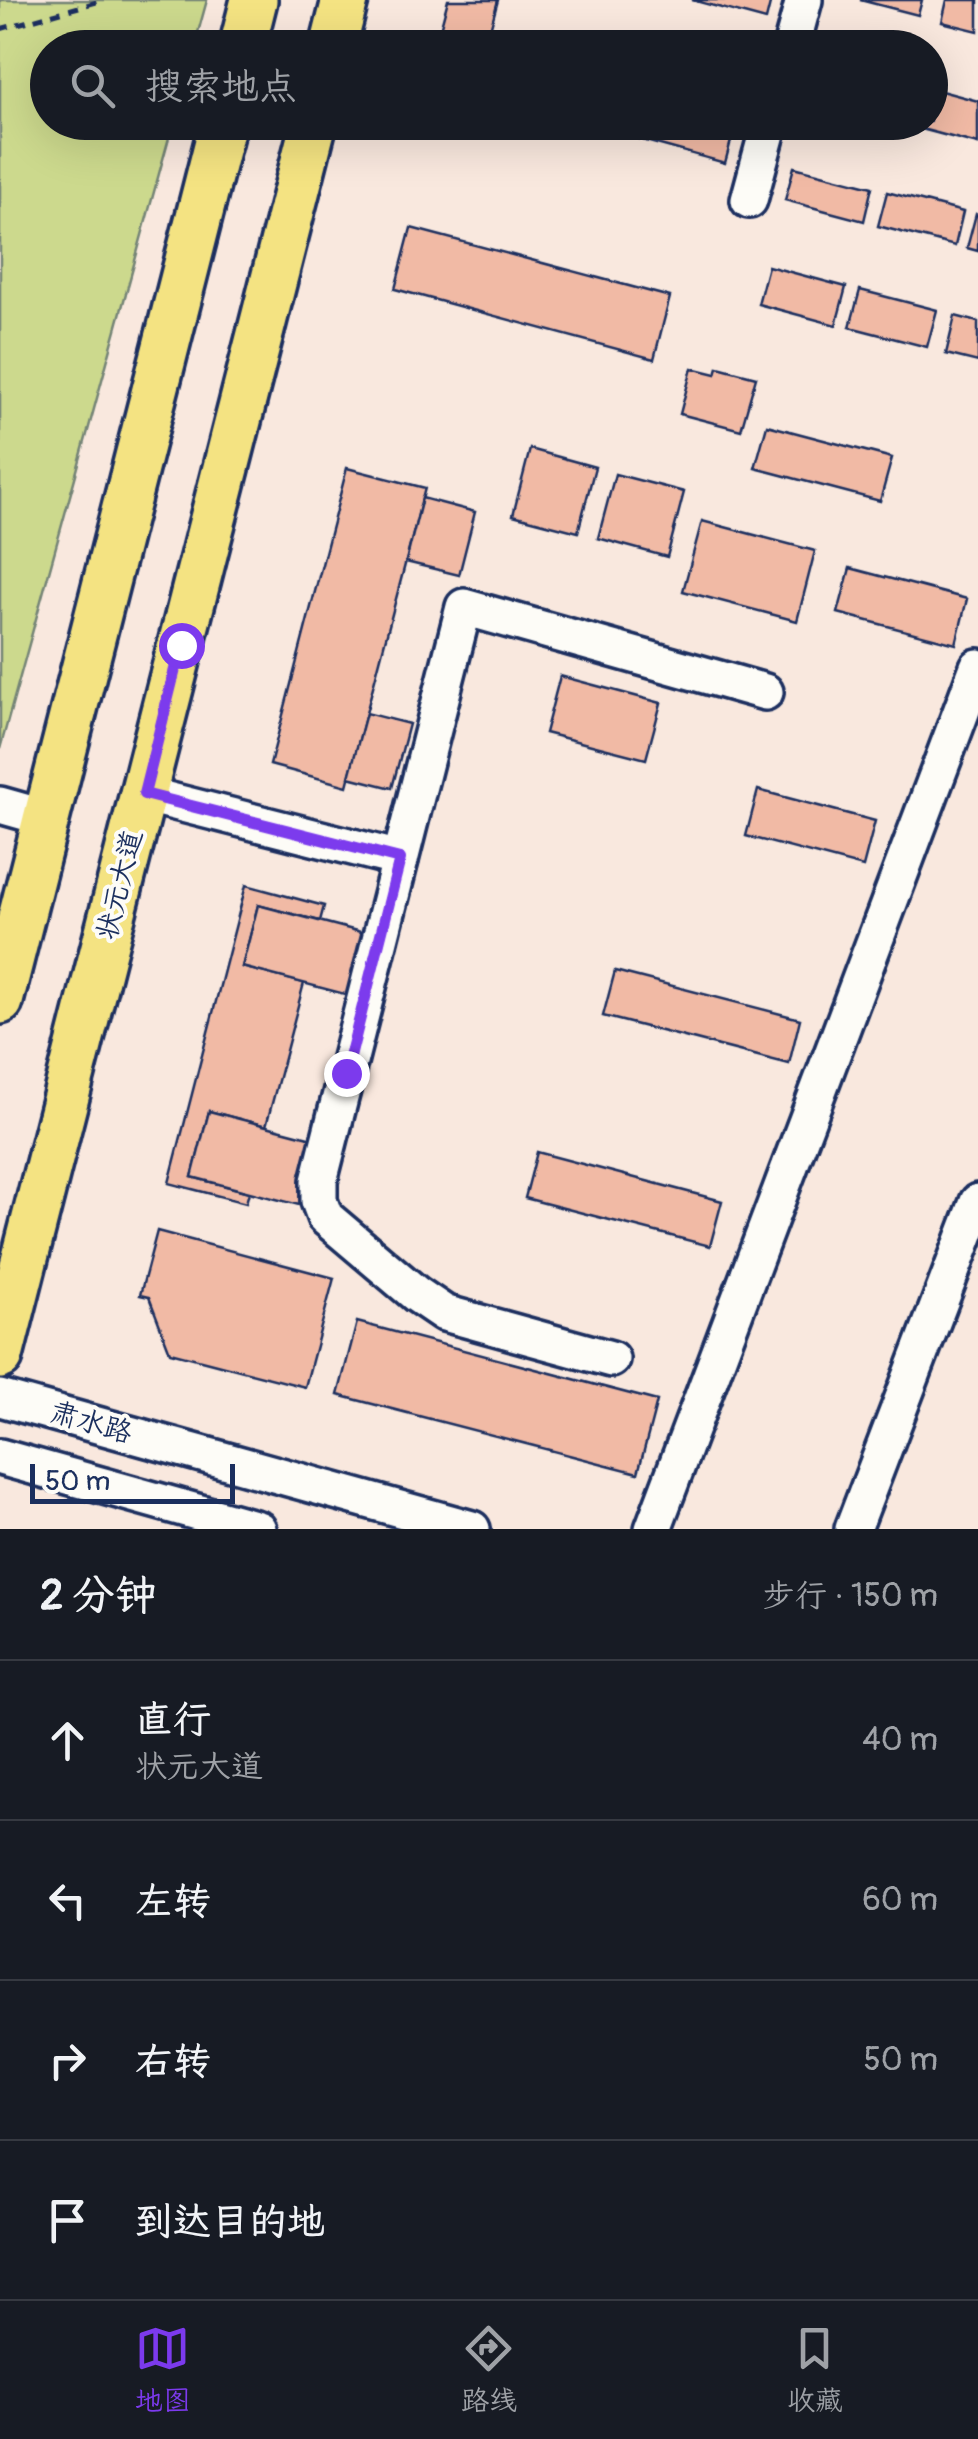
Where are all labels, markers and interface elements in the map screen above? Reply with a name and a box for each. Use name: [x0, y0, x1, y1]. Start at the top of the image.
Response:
search box: [30, 30, 948, 140]
icon: search: [65, 58, 120, 113]
text: 搜索地点: [145, 63, 297, 111]
route start: [159, 623, 205, 669]
street label: 状元大道: [89, 826, 151, 944]
route end: [324, 1051, 370, 1097]
street label: 肃水路: [46, 1395, 136, 1451]
scale bar: [30, 1459, 235, 1504]
text: 50 m: [45, 1464, 110, 1499]
text: 2 分钟: [40, 1570, 157, 1622]
text: 步行 · 150 m: [763, 1576, 938, 1616]
text: 直行: [135, 1696, 211, 1744]
icon: ahead: [40, 1713, 95, 1768]
text: 40 m: [862, 1720, 938, 1760]
text: 状元大道: [135, 1747, 263, 1787]
icon: left: [40, 1873, 95, 1928]
text: 左转: [135, 1878, 211, 1926]
text: 60 m: [862, 1880, 938, 1920]
icon: right: [40, 2033, 95, 2088]
text: 右转: [135, 2038, 211, 2086]
text: 50 m: [863, 2040, 938, 2080]
icon: arrive: [40, 2193, 95, 2248]
text: 到达目的地: [135, 2198, 325, 2246]
tab: 地图: [135, 2321, 191, 2419]
tab: 路线: [461, 2321, 517, 2419]
tab: 收藏: [787, 2321, 843, 2419]

